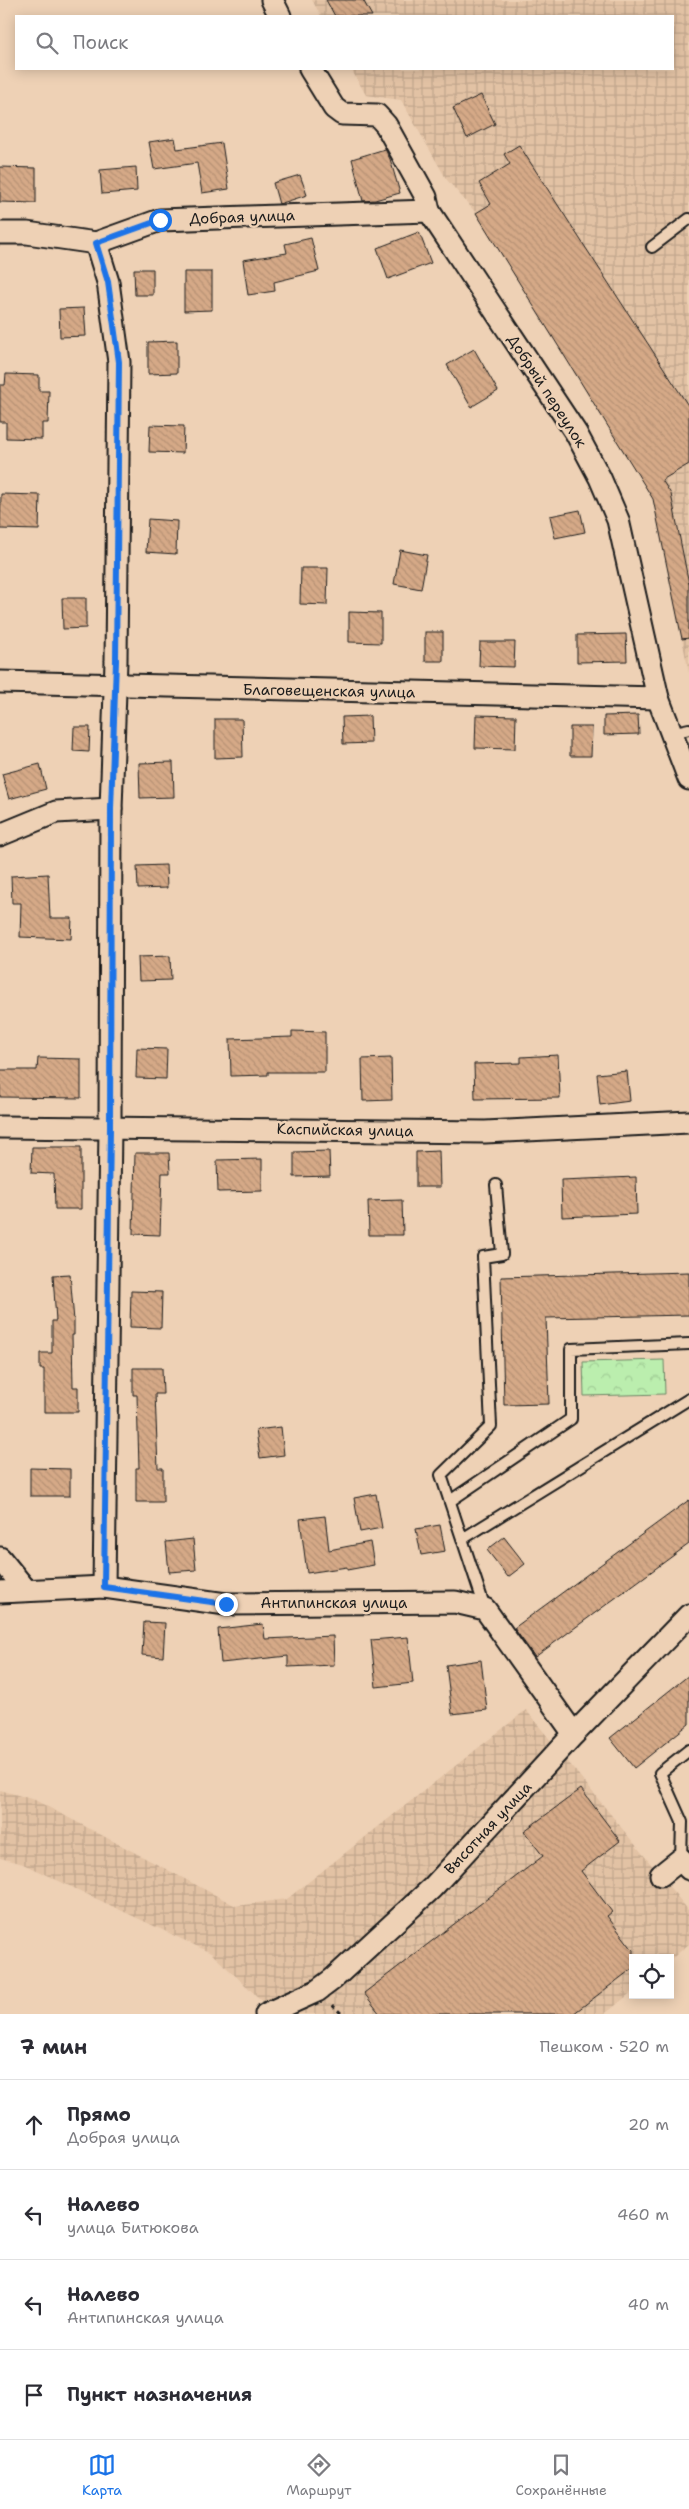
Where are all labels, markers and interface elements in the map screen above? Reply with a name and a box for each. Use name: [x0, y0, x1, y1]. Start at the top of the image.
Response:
search box: [15, 15, 674, 70]
icon: search: [33, 29, 61, 57]
text: Поиск: [73, 30, 128, 55]
street label: Добрая улица: [189, 205, 296, 229]
route start: [149, 209, 172, 232]
street label: Добрый переулок: [503, 331, 591, 451]
street label: Благовещенская улица: [243, 679, 416, 703]
street label: Каспийская улица: [277, 1119, 414, 1141]
route end: [215, 1593, 238, 1616]
street label: Антипинская улица: [261, 1593, 408, 1613]
street label: Высотная улица: [440, 1777, 537, 1879]
map controls: [629, 1954, 674, 1999]
button: locate: [629, 1954, 674, 1999]
text: 7 мин: [20, 2033, 87, 2061]
text: Пешком · 520 m: [540, 2036, 669, 2057]
text: Прямо: [67, 2102, 131, 2127]
icon: ahead: [20, 2111, 48, 2139]
text: 20 m: [628, 2114, 669, 2135]
text: Добрая улица: [67, 2127, 180, 2148]
text: Налево: [67, 2192, 140, 2217]
icon: left: [20, 2201, 48, 2229]
text: 460 m: [617, 2204, 669, 2225]
text: улица Битюкова: [67, 2217, 199, 2238]
text: Налево: [67, 2282, 140, 2307]
icon: left: [20, 2291, 48, 2319]
text: 40 m: [627, 2294, 669, 2315]
text: Антипинская улица: [67, 2307, 224, 2328]
icon: arrive: [20, 2381, 48, 2409]
text: Пункт назначения: [67, 2382, 252, 2407]
tab: Карта: [82, 2451, 122, 2499]
tab: Маршрут: [286, 2451, 351, 2499]
tab: Сохранённые: [516, 2451, 607, 2499]

